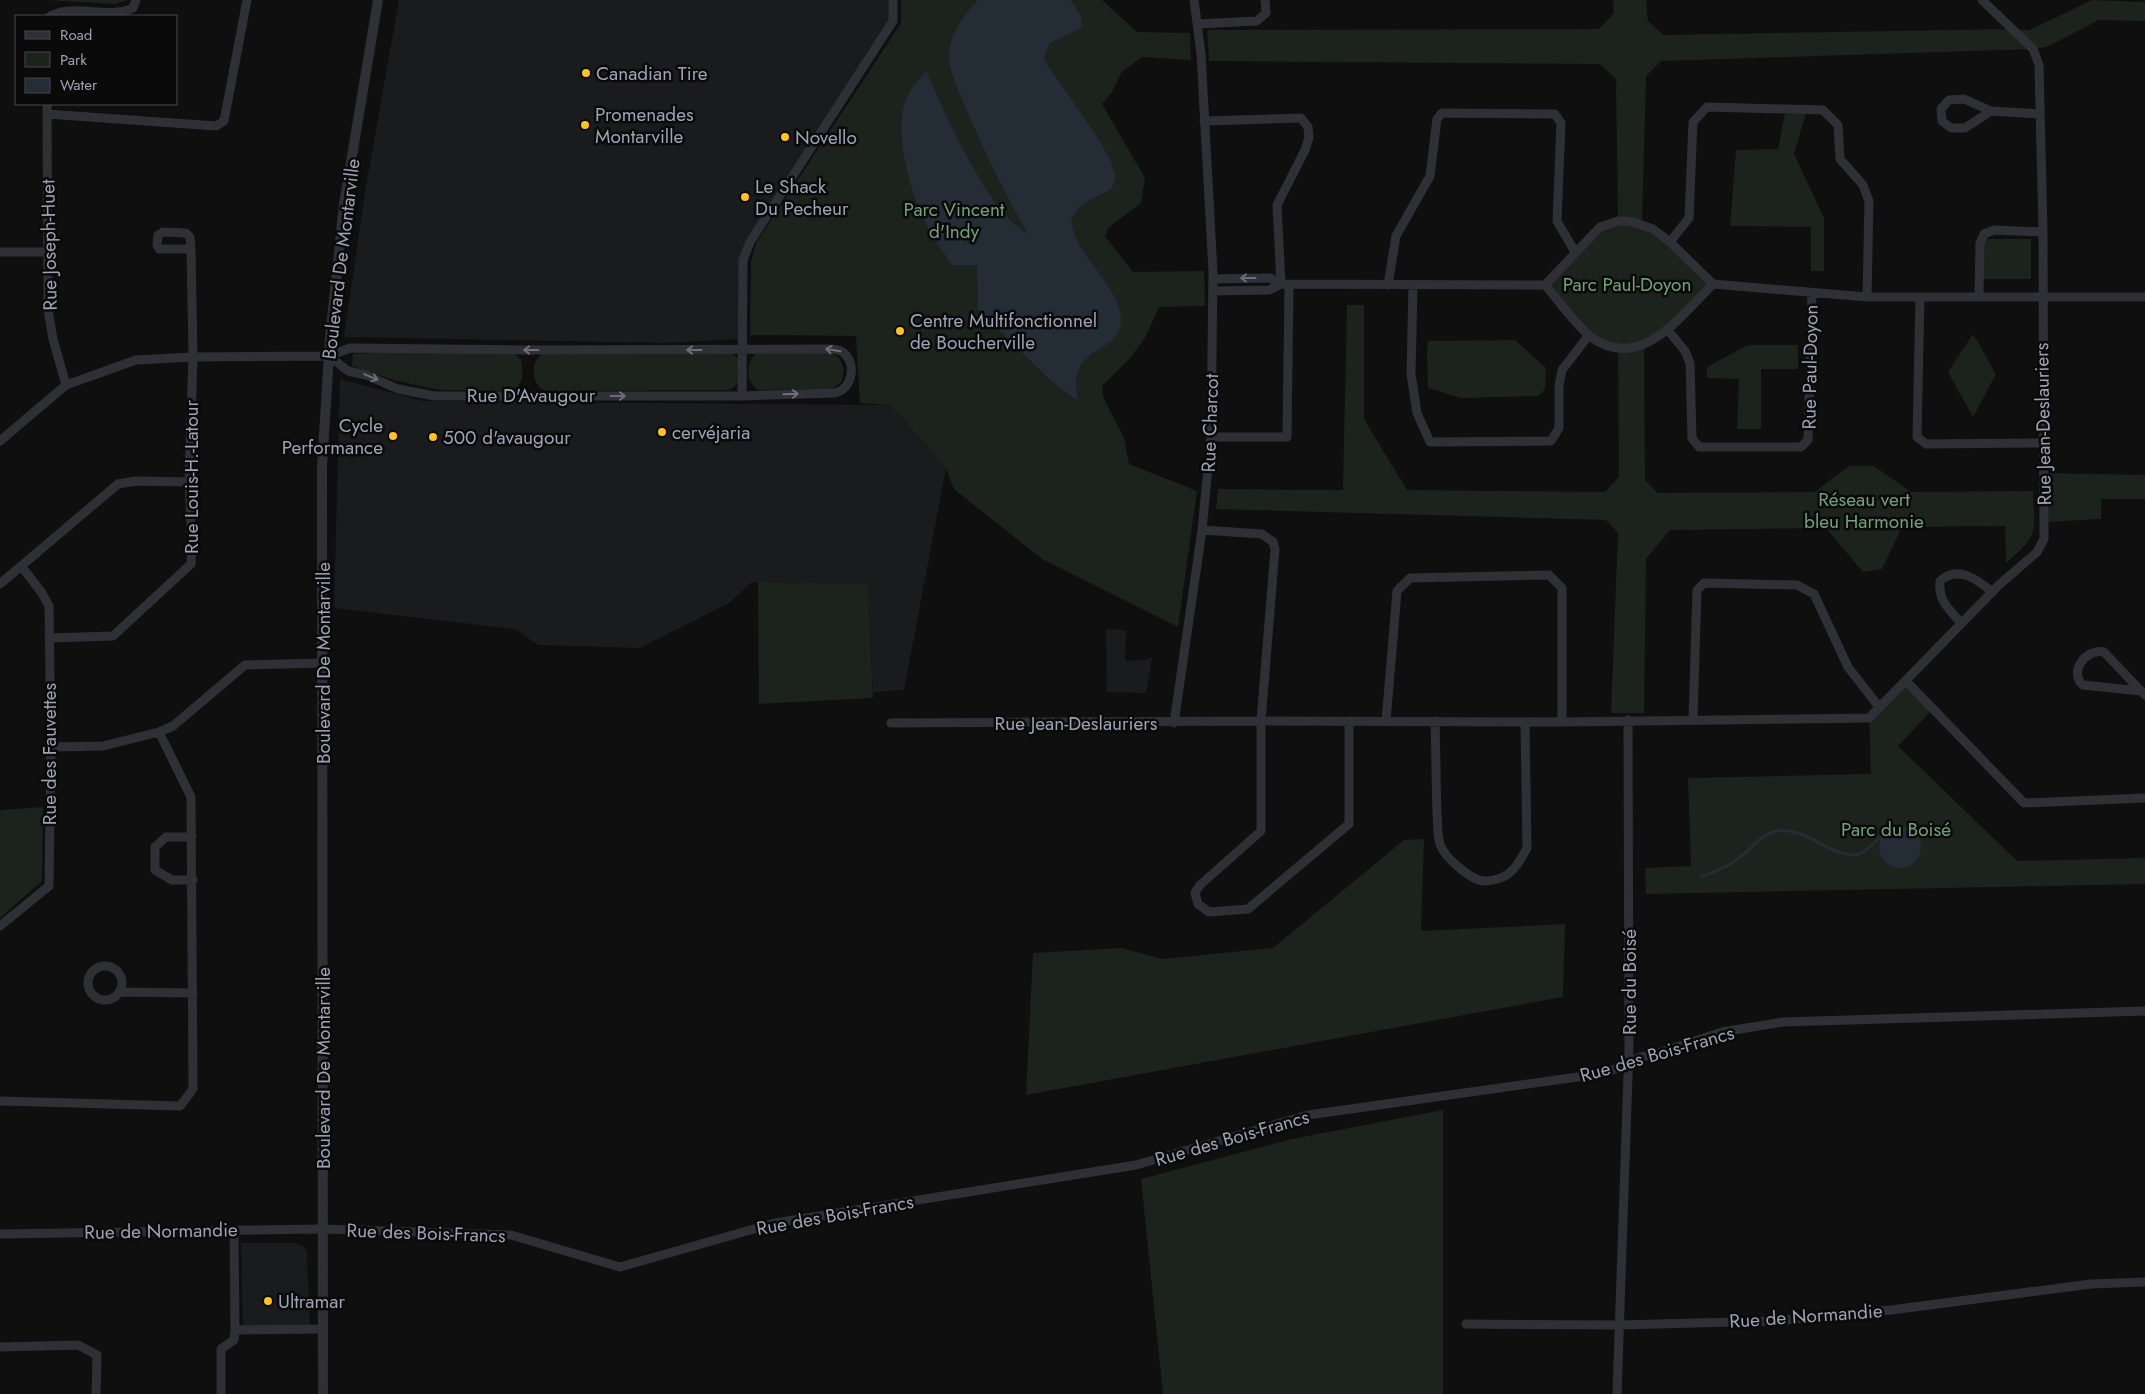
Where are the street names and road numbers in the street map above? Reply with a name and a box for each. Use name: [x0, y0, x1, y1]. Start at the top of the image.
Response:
street label: Boulevard De Montarville: [315, 157, 367, 361]
street label: Rue Joseph-Huet: [34, 179, 64, 311]
street label: Rue Paul-Doyon: [1795, 304, 1825, 430]
street label: Rue Jean-Deslauriers: [2028, 342, 2058, 506]
street label: Rue Charcot: [1195, 373, 1225, 473]
street label: Rue D'Avaugour: [467, 382, 596, 409]
street label: Rue Louis-H.-Latour: [178, 400, 205, 554]
street label: Boulevard De Montarville: [310, 562, 337, 764]
street label: Rue des Fauvettes: [36, 682, 63, 825]
street label: Rue Jean-Deslauriers: [995, 710, 1158, 737]
street label: Rue du Boisé: [1616, 929, 1643, 1035]
street label: Boulevard De Montarville: [310, 967, 337, 1169]
street label: Rue des Bois-Francs: [1577, 1019, 1738, 1089]
street label: Rue des Bois-Francs: [1152, 1103, 1313, 1173]
street label: Rue des Bois-Francs: [754, 1188, 916, 1242]
street label: Rue de Normandie: [84, 1216, 238, 1246]
street label: Rue des Bois-Francs: [346, 1217, 506, 1249]
street label: Rue de Normandie: [1728, 1297, 1884, 1335]

